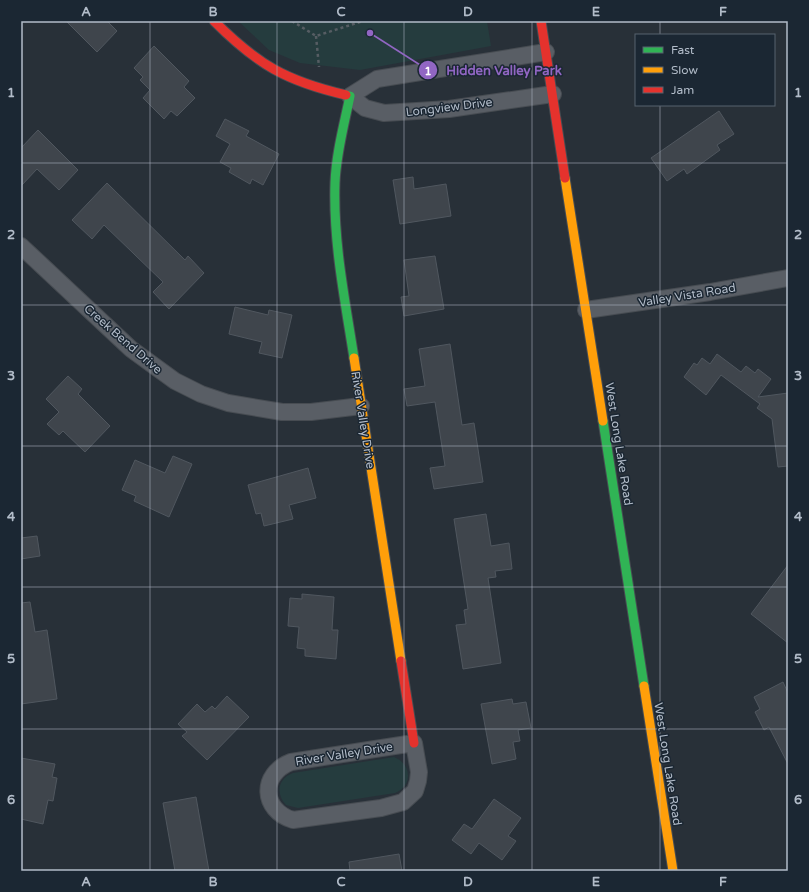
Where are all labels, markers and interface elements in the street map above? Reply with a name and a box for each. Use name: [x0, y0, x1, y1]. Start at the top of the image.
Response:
text: A: [81, 4, 91, 20]
text: B: [208, 4, 218, 20]
text: C: [336, 4, 346, 20]
text: D: [463, 4, 473, 20]
text: E: [592, 4, 600, 20]
text: F: [719, 4, 727, 20]
legend: [635, 34, 775, 106]
text: Fast: [671, 43, 695, 57]
callout: Hidden Valley Park: [418, 58, 570, 83]
text: Hidden Valley Park: [446, 63, 562, 79]
text: Slow: [671, 63, 698, 77]
text: 1: [424, 64, 432, 78]
text: Jam: [671, 83, 694, 97]
text: 1: [7, 85, 15, 101]
text: 1: [794, 85, 802, 101]
street label: Longview Drive: [405, 95, 493, 119]
text: 2: [7, 227, 15, 243]
text: 2: [794, 227, 802, 243]
street label: Valley Vista Road: [637, 280, 737, 310]
street label: Creek Bend Drive: [81, 301, 165, 377]
text: 3: [7, 368, 15, 384]
text: 3: [794, 368, 802, 384]
street label: River Valley Drive: [348, 370, 378, 470]
street label: West Long Lake Road: [602, 382, 636, 506]
text: 4: [7, 509, 16, 525]
text: 4: [794, 509, 803, 525]
text: 5: [7, 651, 15, 667]
text: 5: [794, 651, 802, 667]
street label: West Long Lake Road: [651, 702, 685, 826]
street label: River Valley Drive: [294, 739, 394, 769]
text: 6: [7, 792, 15, 808]
text: 6: [794, 792, 802, 808]
text: A: [81, 874, 91, 890]
text: B: [208, 874, 218, 890]
text: C: [336, 874, 346, 890]
text: D: [463, 874, 473, 890]
text: E: [592, 874, 600, 890]
text: F: [719, 874, 727, 890]

